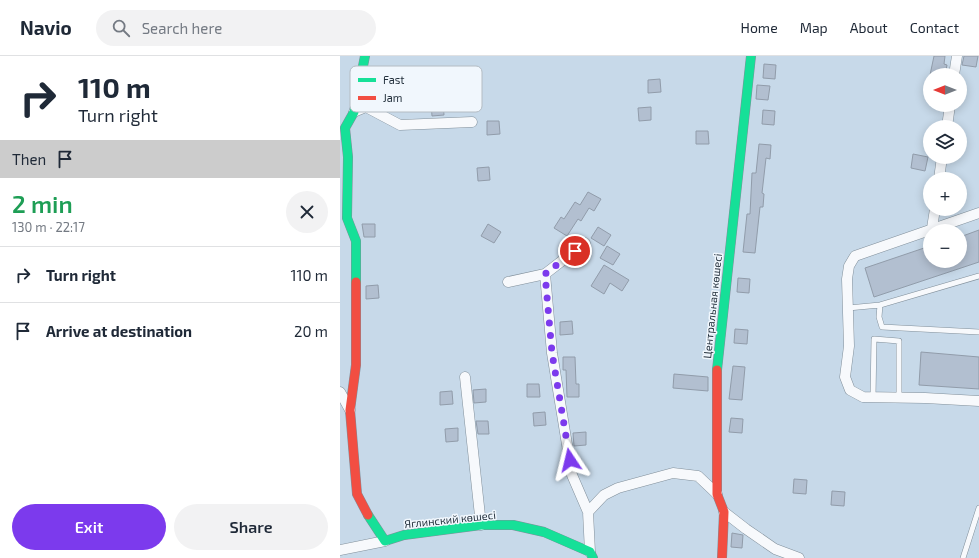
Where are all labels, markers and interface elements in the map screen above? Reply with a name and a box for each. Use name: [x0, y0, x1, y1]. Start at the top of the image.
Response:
search box: [96, 10, 376, 46]
text: Navio: [20, 16, 72, 39]
icon: search: [110, 17, 132, 39]
text: Search here: [142, 19, 222, 37]
text: Home: [741, 19, 778, 36]
text: Map: [800, 19, 828, 36]
text: About: [850, 19, 888, 36]
text: Contact: [910, 19, 959, 36]
legend: [350, 66, 482, 112]
north arrow: [923, 68, 967, 112]
map controls: [923, 68, 967, 268]
text: 110 m: [78, 70, 151, 104]
icon: right: [12, 72, 64, 124]
text: Fast: [383, 73, 405, 86]
text: Jam: [383, 91, 402, 104]
text: Turn right: [78, 104, 158, 126]
button: layers: [923, 120, 967, 164]
icon: arrive: [54, 148, 76, 170]
text: Then: [12, 150, 46, 168]
button: +: [923, 172, 967, 216]
text: 2 min: [12, 189, 73, 218]
button: close: [286, 191, 328, 233]
text: 130 m · 22:17: [12, 219, 85, 235]
button: −: [923, 224, 967, 268]
pin: [558, 234, 592, 268]
icon: arrive: [564, 240, 586, 262]
street label: Центральная көшесі: [700, 253, 724, 359]
icon: right: [12, 264, 34, 286]
text: Turn right: [46, 266, 116, 284]
text: 110 m: [291, 266, 328, 284]
icon: arrive: [12, 320, 34, 342]
text: Arrive at destination: [46, 322, 192, 340]
text: 20 m: [294, 322, 328, 340]
position arrow: [549, 439, 591, 481]
button: Exit: [12, 504, 166, 550]
button: Share: [174, 504, 328, 550]
street label: Яглинский көшесі: [404, 508, 496, 530]

